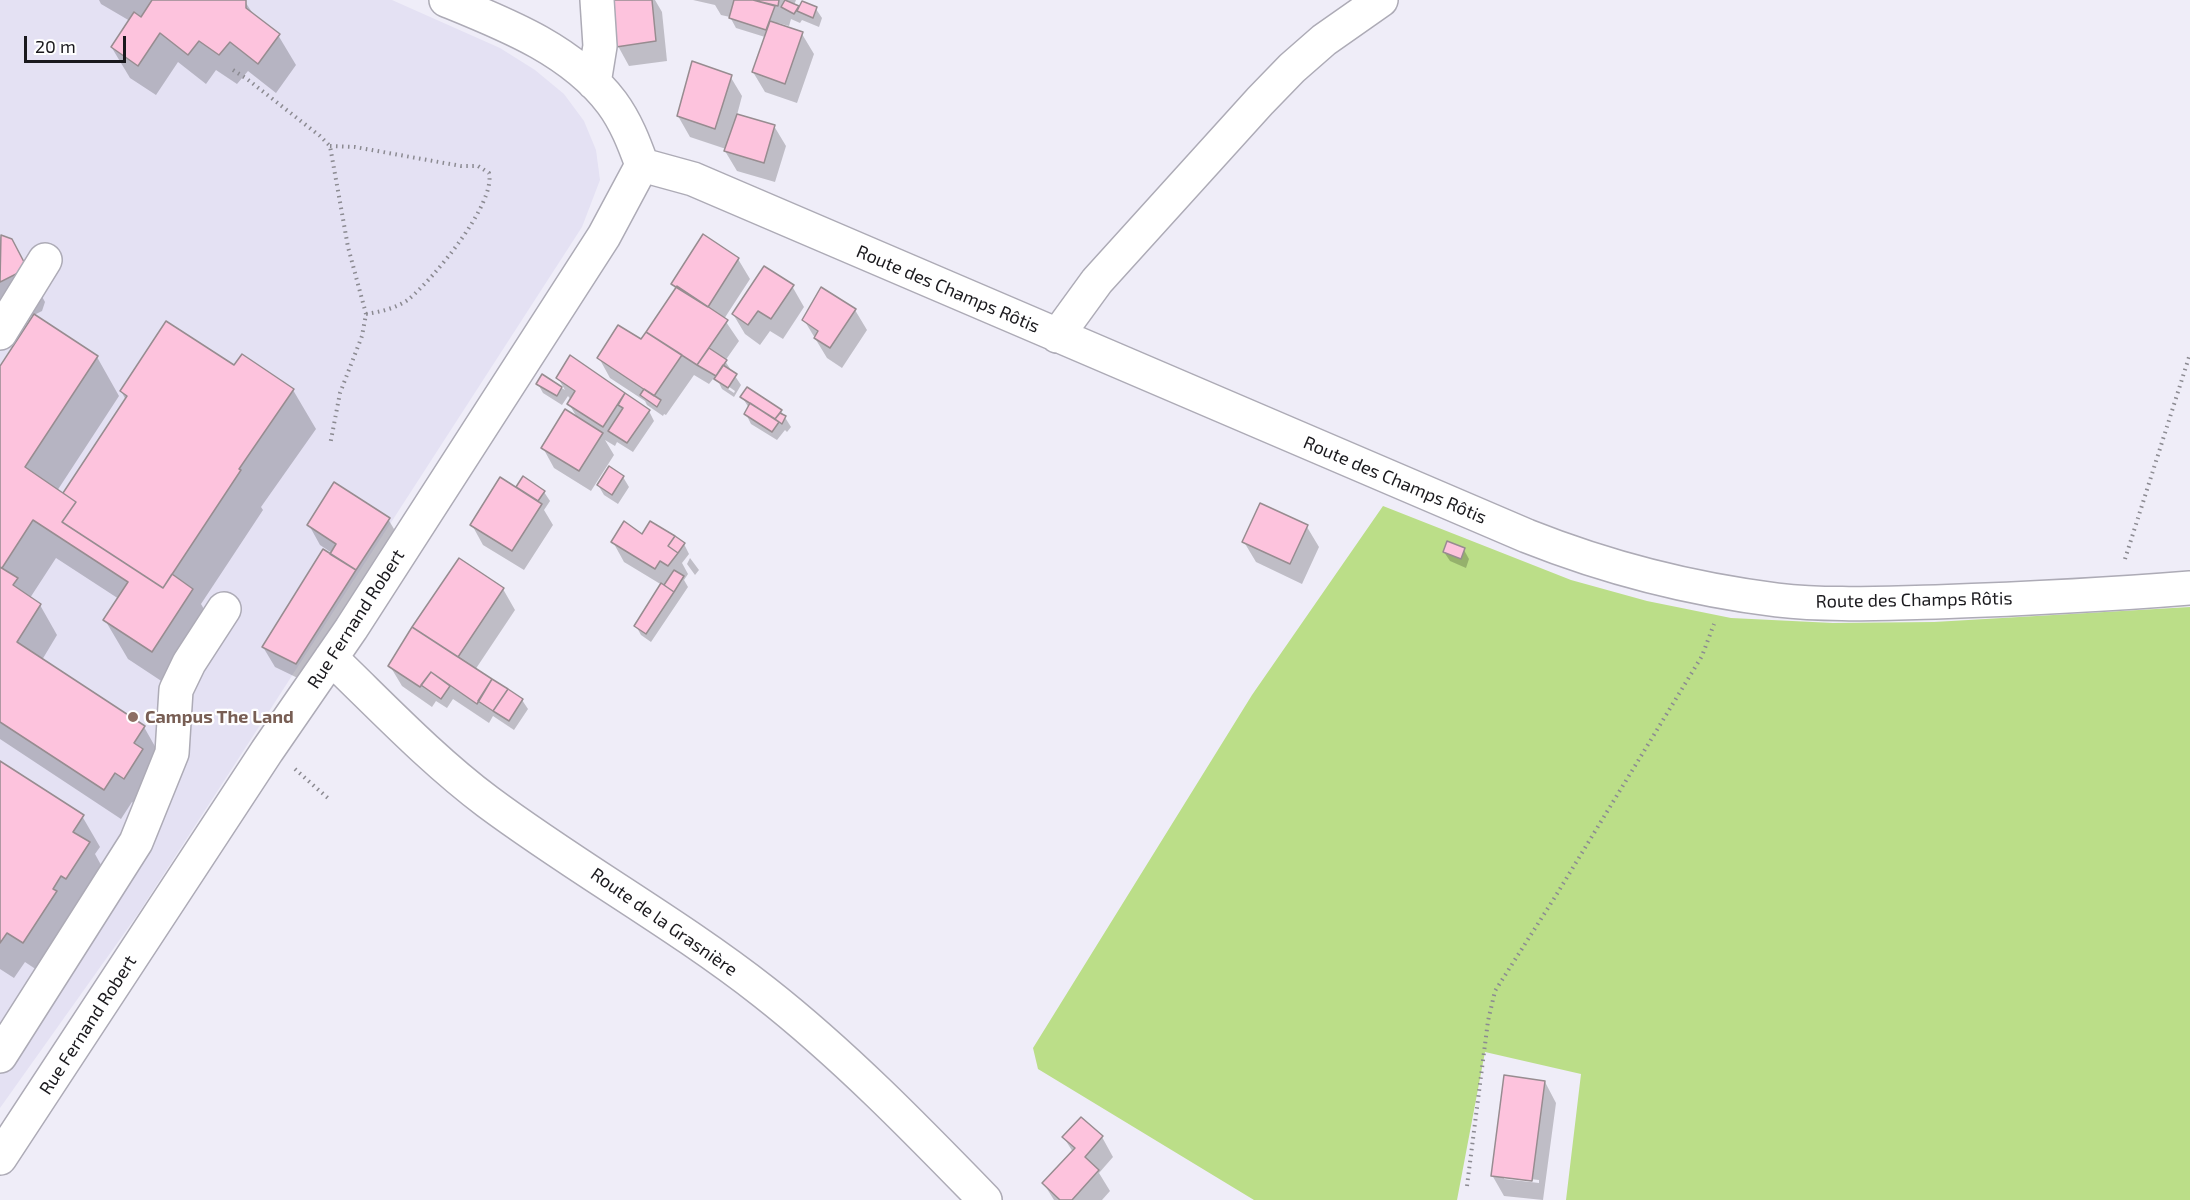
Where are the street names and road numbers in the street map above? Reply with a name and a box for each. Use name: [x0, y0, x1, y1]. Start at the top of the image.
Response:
street label: Route des Champs Rôtis: [853, 241, 1043, 337]
street label: Route des Champs Rôtis: [1300, 432, 1490, 528]
street label: Rue Fernand Robert: [303, 545, 409, 693]
street label: Route des Champs Rôtis: [1815, 587, 2013, 613]
street label: Route de la Grasnière: [587, 863, 741, 981]
street label: Rue Fernand Robert: [35, 951, 141, 1099]

